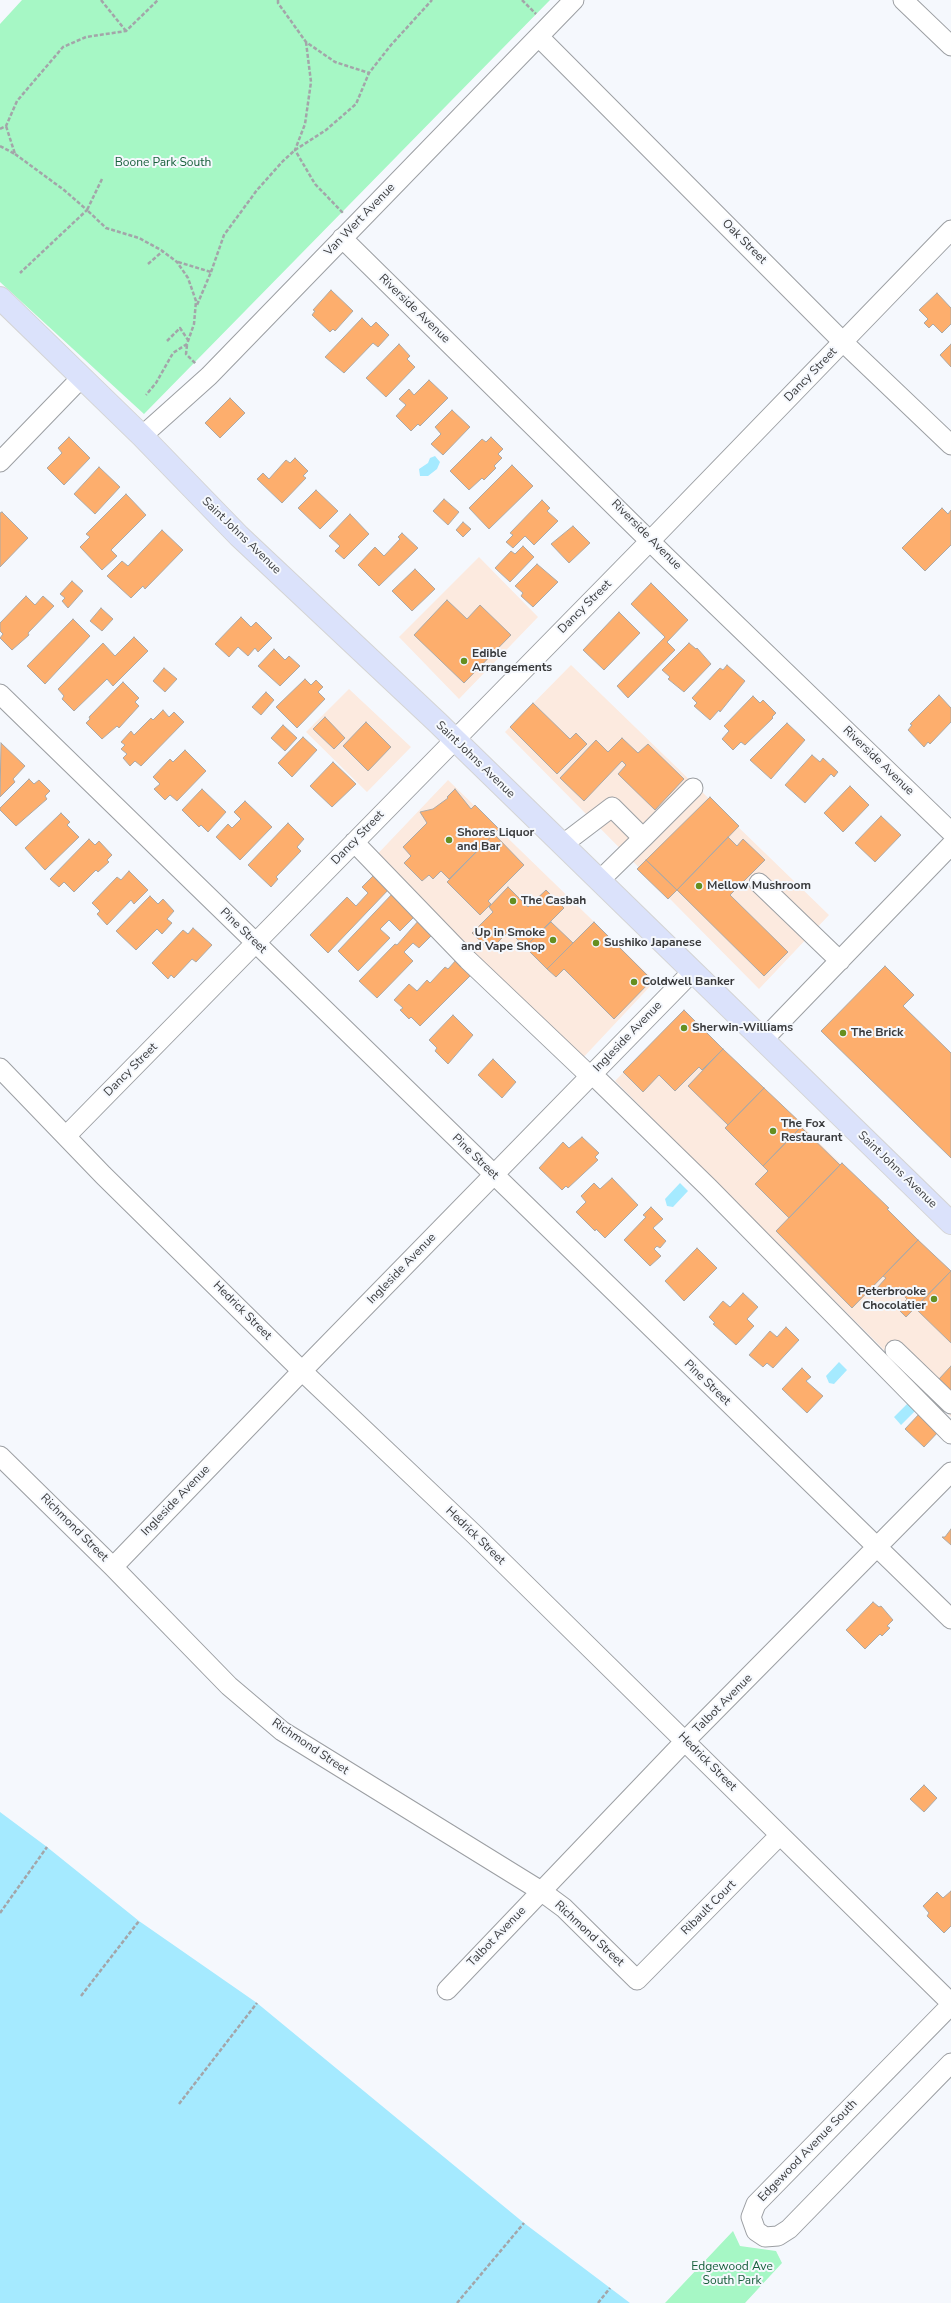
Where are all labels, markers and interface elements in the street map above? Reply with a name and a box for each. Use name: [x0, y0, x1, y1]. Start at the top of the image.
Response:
park label: Boone Park South: [115, 156, 211, 170]
street label: Van Wert Avenue: [322, 181, 398, 259]
street label: Oak Street: [719, 217, 769, 267]
street label: Riverside Avenue: [375, 271, 453, 347]
street label: Dancy Street: [782, 345, 840, 405]
street label: Saint Johns Avenue: [198, 495, 284, 577]
street label: Riverside Avenue: [608, 497, 684, 573]
street label: Dancy Street: [555, 577, 615, 637]
place label: Edible Arrangements: [472, 647, 552, 675]
marker: Edible Arrangements: [459, 656, 469, 666]
street label: Saint Johns Avenue: [432, 719, 518, 801]
street label: Riverside Avenue: [839, 723, 917, 799]
street label: Dancy Street: [329, 808, 387, 868]
place label: Shores Liquor and Bar: [457, 826, 534, 854]
marker: Shores Liquor and Bar: [444, 835, 454, 845]
place label: Mellow Mushroom: [707, 879, 811, 893]
marker: Mellow Mushroom: [694, 881, 704, 891]
place label: The Casbah: [521, 894, 586, 908]
marker: The Casbah: [508, 896, 518, 906]
street label: Pine Street: [217, 905, 269, 957]
place label: Up in Smoke and Vape Shop: [461, 926, 545, 954]
marker: Up in Smoke and Vape Shop: [548, 935, 558, 945]
place label: Sushiko Japanese: [604, 936, 701, 950]
marker: Sushiko Japanese: [591, 938, 601, 948]
place label: Coldwell Banker: [642, 975, 734, 989]
marker: Coldwell Banker: [629, 977, 639, 987]
street label: Ingleside Avenue: [591, 999, 665, 1075]
place label: Sherwin-Williams: [692, 1021, 793, 1035]
marker: Sherwin-Williams: [679, 1023, 689, 1033]
place label: The Brick: [851, 1026, 903, 1040]
marker: The Brick: [838, 1028, 848, 1038]
street label: Dancy Street: [101, 1040, 161, 1100]
place label: The Fox Restaurant: [781, 1117, 842, 1145]
marker: The Fox Restaurant: [768, 1126, 778, 1136]
street label: Saint Johns Avenue: [854, 1129, 940, 1211]
street label: Pine Street: [449, 1131, 501, 1183]
street label: Ingleside Avenue: [365, 1231, 439, 1307]
street label: Hedrick Street: [210, 1279, 274, 1343]
place label: Peterbrooke Chocolatier: [858, 1285, 926, 1313]
marker: Peterbrooke Chocolatier: [929, 1294, 939, 1304]
street label: Pine Street: [681, 1357, 733, 1409]
street label: Ingleside Avenue: [139, 1463, 213, 1539]
street label: Richmond Street: [37, 1491, 111, 1565]
street label: Hedrick Street: [442, 1504, 508, 1568]
street label: Talbot Avenue: [690, 1671, 756, 1737]
street label: Richmond Street: [269, 1716, 351, 1778]
street label: Hedrick Street: [675, 1730, 739, 1794]
street label: Ribault Court: [679, 1878, 739, 1938]
street label: Richmond Street: [551, 1898, 627, 1970]
street label: Talbot Avenue: [465, 1904, 529, 1970]
street label: Edgewood Avenue South: [755, 2097, 861, 2205]
park label: Edgewood Ave South Park: [691, 2260, 773, 2288]

